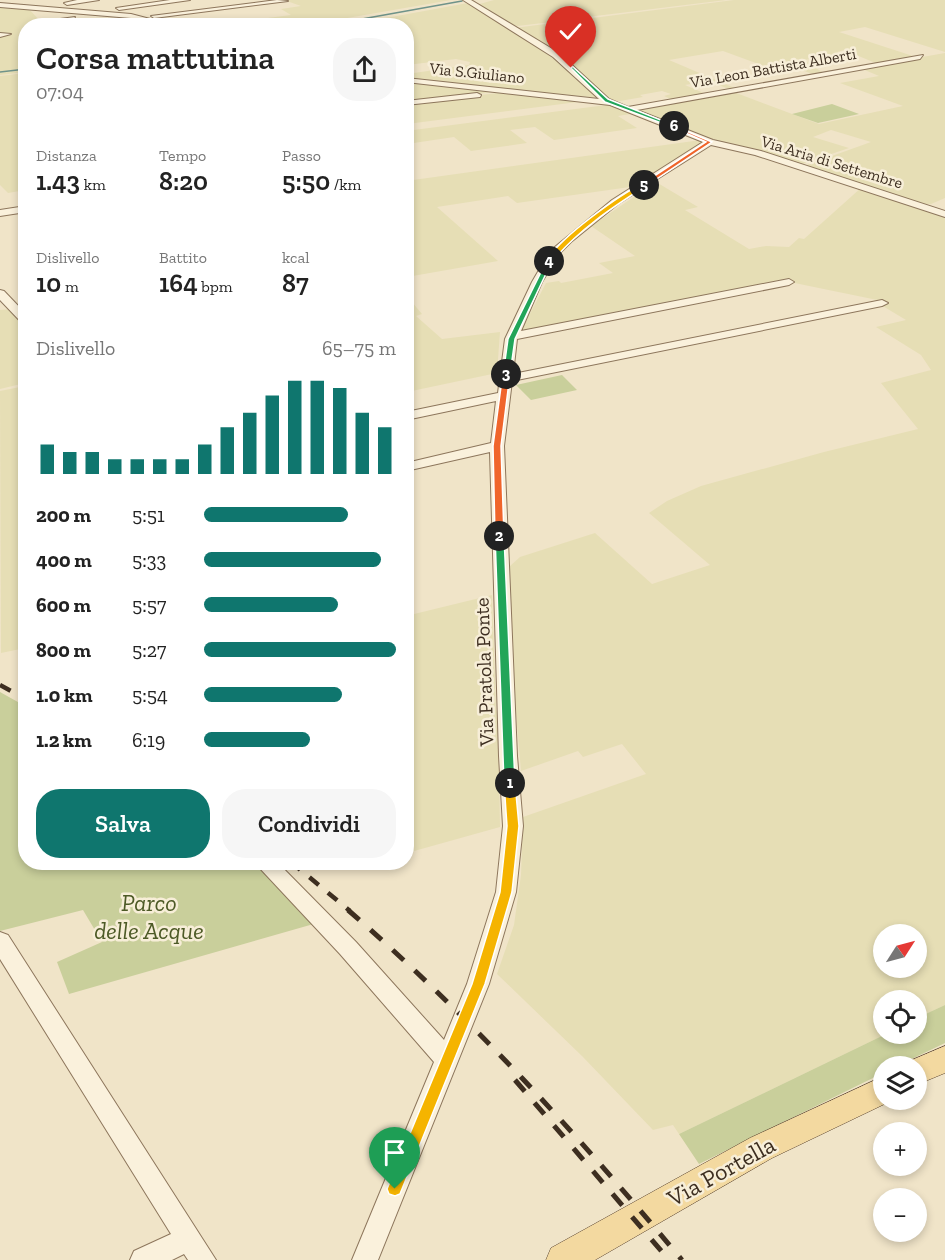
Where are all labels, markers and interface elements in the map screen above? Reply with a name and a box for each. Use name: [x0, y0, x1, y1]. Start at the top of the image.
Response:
pin: [545, 6, 596, 68]
icon: check: [554, 15, 587, 48]
text: Corsa mattutina: [36, 38, 275, 77]
button: share: [333, 38, 396, 101]
street label: Via Leon Battista Alberti: [687, 44, 858, 92]
street label: Via S.Giuliano: [428, 58, 526, 87]
text: 07:04: [36, 80, 84, 104]
pin: 6: [659, 111, 689, 141]
text: 6: [670, 116, 678, 135]
street label: Via Aria di Settembre: [758, 131, 905, 193]
text: Distanza: [36, 146, 97, 165]
text: Tempo: [159, 146, 206, 165]
text: Passo: [282, 146, 321, 165]
text: 1.43: [36, 165, 80, 197]
text: 8:20: [159, 165, 208, 197]
text: 5:50: [282, 165, 330, 197]
pin: 5: [629, 170, 659, 200]
text: km: [80, 175, 106, 194]
text: /km: [330, 175, 361, 194]
text: 5: [640, 175, 648, 194]
pin: 4: [534, 246, 564, 276]
text: Dislivello: [36, 248, 99, 267]
text: Battito: [159, 248, 207, 267]
text: kcal: [282, 248, 309, 267]
text: 4: [544, 251, 554, 270]
text: 10: [36, 267, 61, 299]
text: 164: [159, 267, 198, 299]
text: 87: [282, 267, 309, 299]
text: m: [61, 277, 79, 296]
text: bpm: [198, 277, 233, 296]
text: Dislivello: [36, 336, 115, 360]
text: 65–75 m: [322, 336, 396, 360]
pin: 3: [491, 359, 521, 389]
text: 3: [502, 364, 510, 383]
text: 200 m: [36, 503, 91, 527]
text: 5:51: [132, 503, 165, 527]
pin: 2: [484, 521, 514, 551]
text: 2: [495, 526, 503, 545]
text: 400 m: [36, 548, 92, 572]
text: 5:33: [132, 548, 166, 572]
text: 600 m: [36, 593, 91, 617]
text: 5:57: [132, 593, 166, 617]
street label: Via Pratola Ponte: [469, 597, 499, 748]
text: 800 m: [36, 638, 91, 662]
text: 5:27: [132, 638, 166, 662]
text: 1.0 km: [36, 683, 92, 707]
text: 5:54: [132, 683, 168, 707]
text: 1.2 km: [36, 728, 92, 752]
text: 6:19: [132, 728, 165, 752]
pin: 1: [495, 768, 525, 798]
text: 1: [507, 773, 513, 792]
button: Salva: [36, 789, 210, 858]
button: Condividi: [222, 789, 396, 858]
park label: Parco delle Acque: [94, 888, 204, 945]
north arrow: [873, 924, 927, 978]
map controls: [873, 924, 927, 1242]
button: locate: [873, 990, 927, 1044]
button: layers: [873, 1056, 927, 1110]
button: +: [873, 1122, 927, 1176]
pin: [369, 1127, 420, 1189]
street label: Via Portella: [661, 1129, 780, 1213]
icon: arrive: [378, 1136, 411, 1169]
button: −: [873, 1188, 927, 1242]

